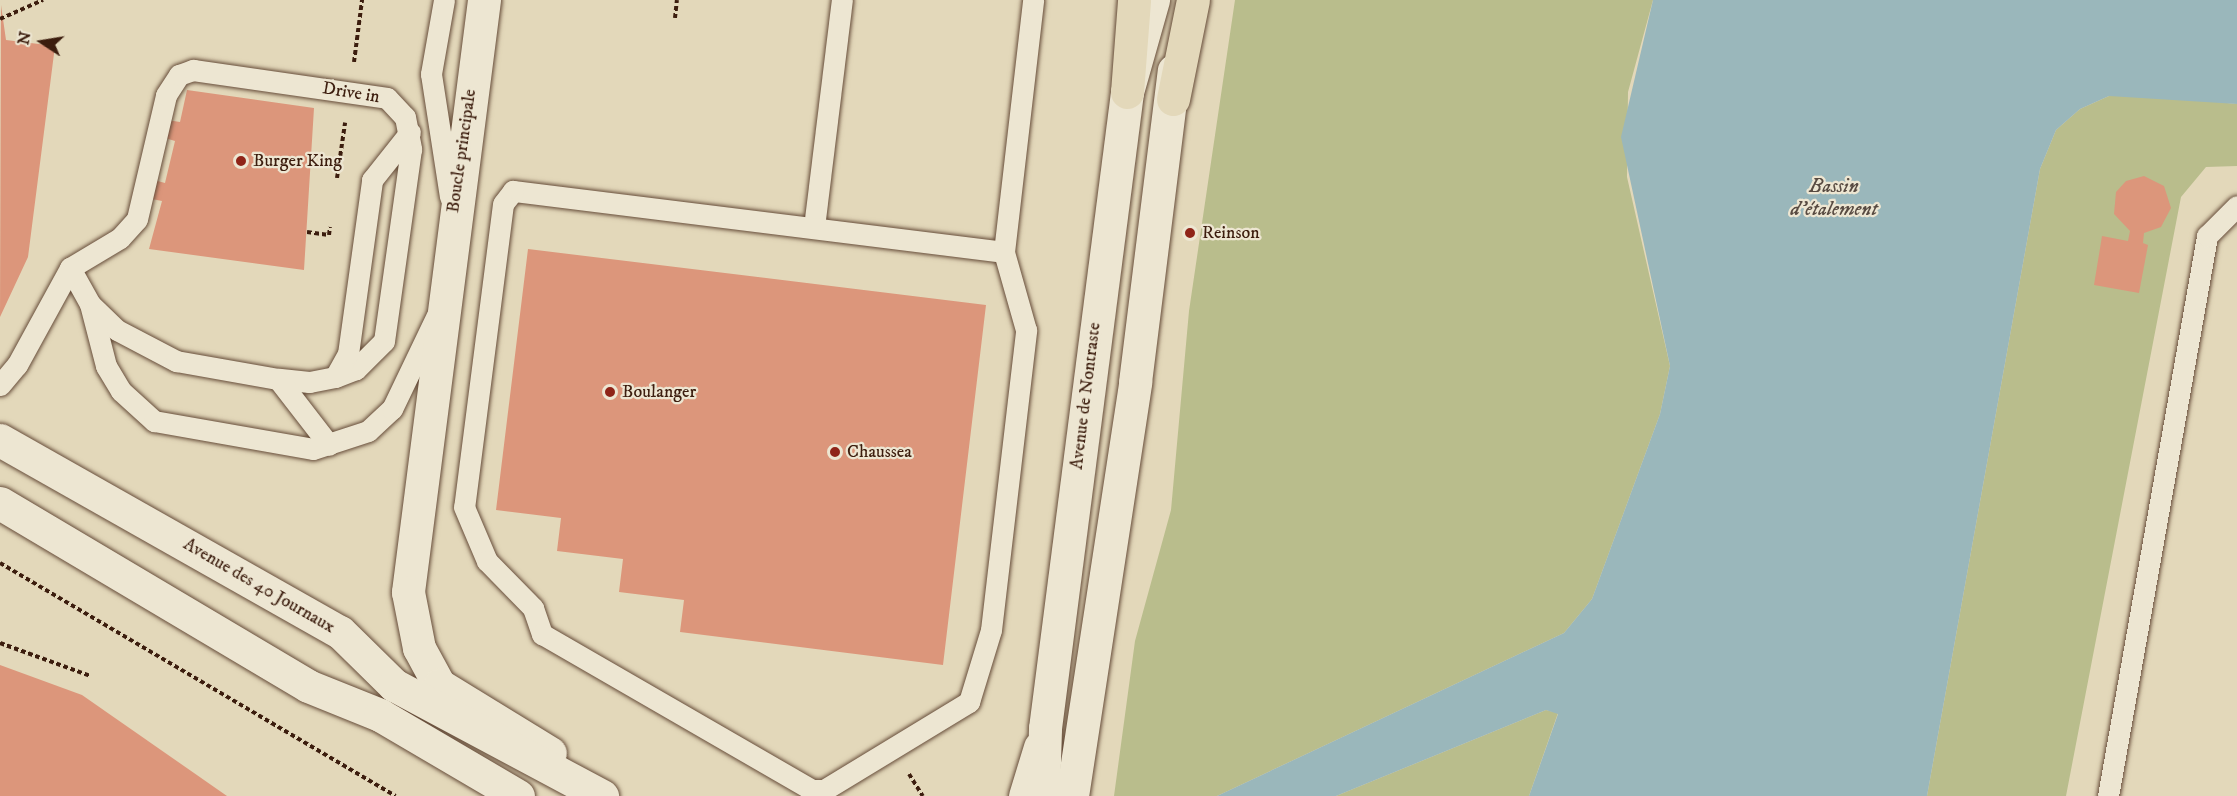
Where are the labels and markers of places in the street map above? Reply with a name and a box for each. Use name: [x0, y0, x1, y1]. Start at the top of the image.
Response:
place label: Burger King: [253, 150, 342, 172]
marker: Burger King: [234, 154, 248, 168]
place label: Reinson: [1202, 222, 1260, 244]
marker: Reinson: [1183, 226, 1197, 240]
place label: Boulanger: [622, 381, 696, 403]
marker: Boulanger: [603, 385, 617, 399]
place label: Chaussea: [847, 441, 912, 463]
marker: Chaussea: [828, 445, 842, 459]

